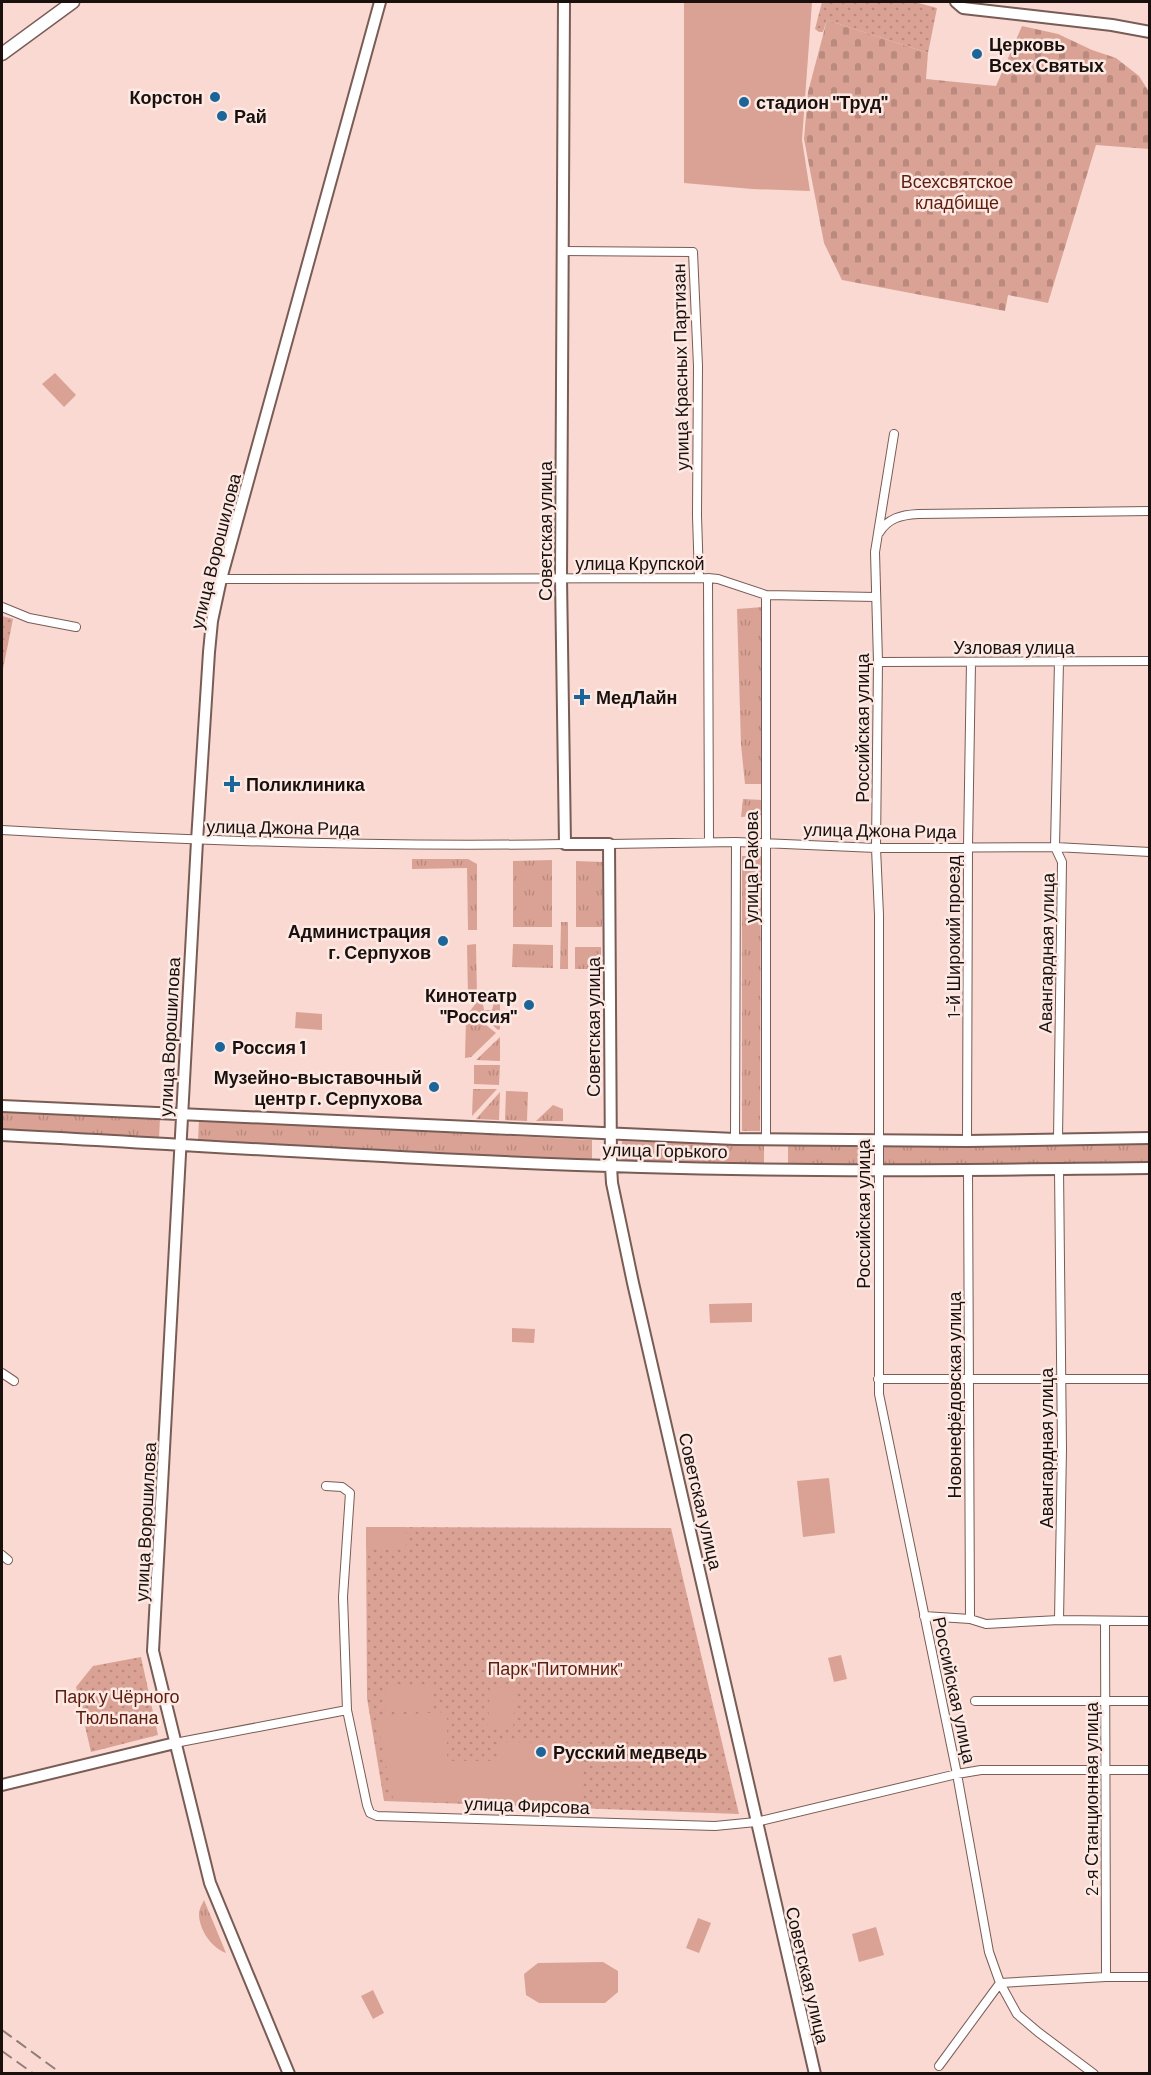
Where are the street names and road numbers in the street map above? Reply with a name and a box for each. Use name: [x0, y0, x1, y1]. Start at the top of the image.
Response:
street label: улица Красных Партизан: [667, 263, 693, 471]
street label: Советская улица: [534, 460, 556, 601]
street label: улица Ворошилова: [185, 470, 245, 631]
street label: улица Крупской: [575, 552, 705, 574]
street label: Узловая улица: [953, 636, 1076, 658]
street label: Российская улица: [851, 652, 873, 803]
street label: улица Ракова: [740, 810, 762, 923]
street label: улица Джона Рида: [206, 815, 361, 839]
street label: улица Джона Рида: [803, 818, 958, 842]
street label: 1-й Широкий проезд: [942, 855, 964, 1018]
street label: Авангардная улица: [1034, 872, 1058, 1033]
street label: улица Ворошилова: [154, 956, 184, 1117]
street label: Советская улица: [582, 956, 604, 1097]
street label: улица Горького: [602, 1138, 728, 1162]
street label: Российская улица: [852, 1138, 874, 1289]
street label: Новонефёдовская улица: [943, 1290, 965, 1499]
street label: Авангардная улица: [1035, 1367, 1057, 1528]
street label: Советская улица: [675, 1430, 728, 1573]
street label: улица Ворошилова: [130, 1441, 160, 1602]
street label: Российская улица: [929, 1615, 982, 1766]
street label: 2-я Станционная улица: [1080, 1701, 1102, 1896]
street label: улица Фирсова: [464, 1792, 591, 1818]
street label: Советская улица: [782, 1904, 835, 2047]

